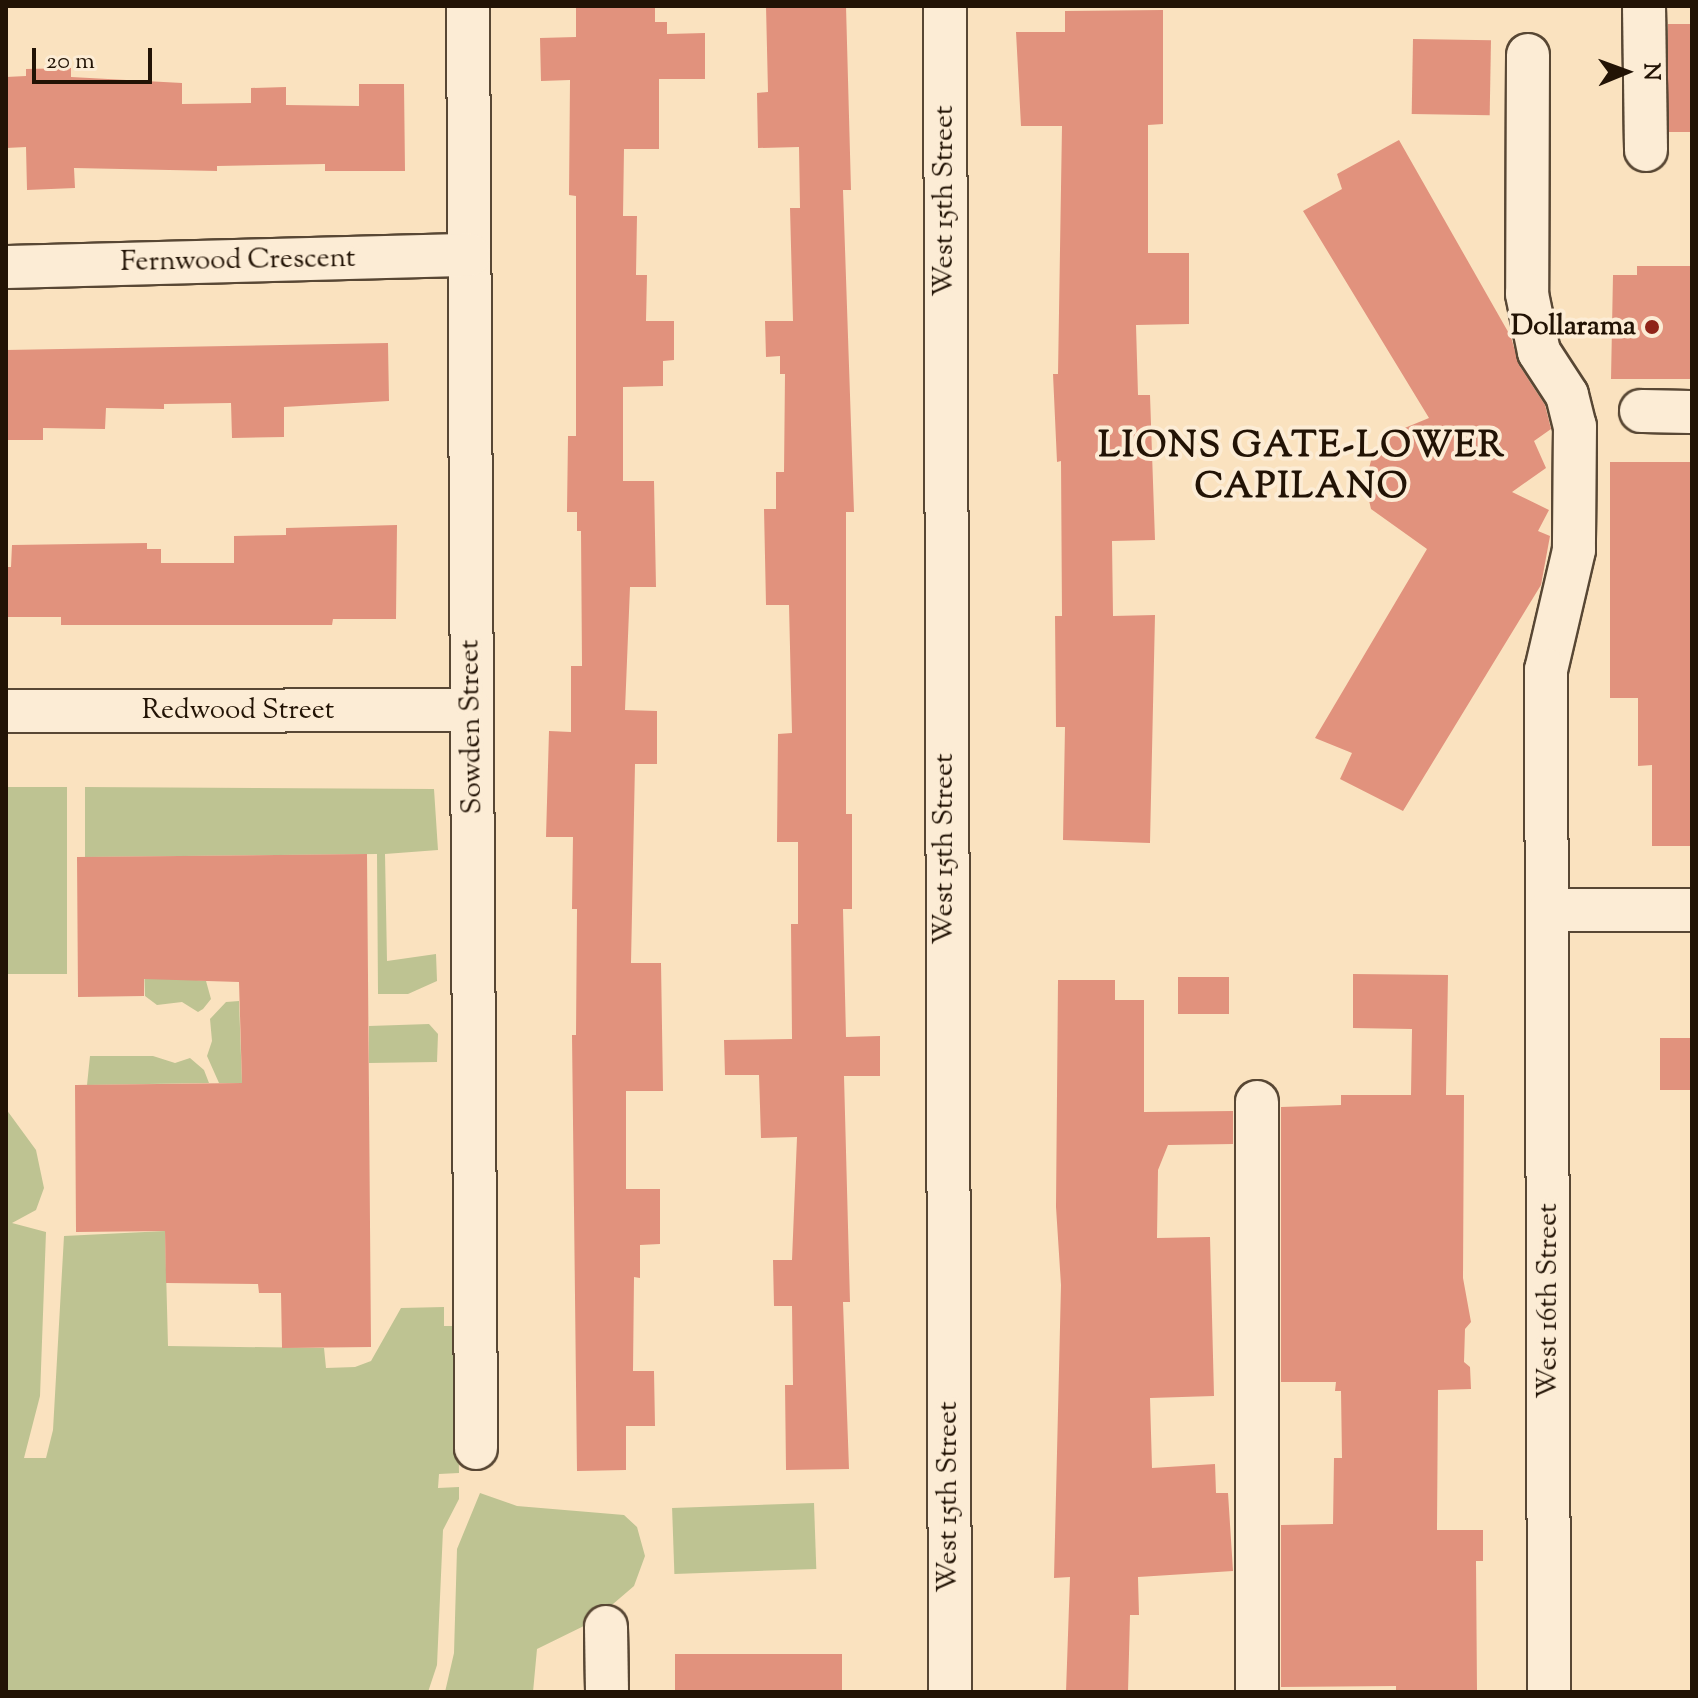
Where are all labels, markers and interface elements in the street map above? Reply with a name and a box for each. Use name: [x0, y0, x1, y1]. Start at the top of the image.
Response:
scale bar: [36, 32, 156, 82]
north arrow: [1586, 32, 1666, 112]
text: 20 m: [46, 45, 95, 79]
text: N: [1634, 63, 1666, 81]
street label: West 15th Street: [928, 105, 962, 297]
street label: Fernwood Crescent: [120, 242, 356, 280]
place label: Dollarama: [1511, 310, 1636, 344]
marker: Dollarama: [1643, 318, 1661, 336]
district label: LIONS GATE-LOWER CAPILANO: [1098, 425, 1506, 510]
street label: Sowden Street: [454, 639, 490, 815]
street label: Redwood Street: [142, 694, 334, 728]
street label: West 15th Street: [928, 753, 962, 945]
street label: West 16th Street: [1532, 1203, 1566, 1399]
street label: West 15th Street: [932, 1401, 966, 1593]

